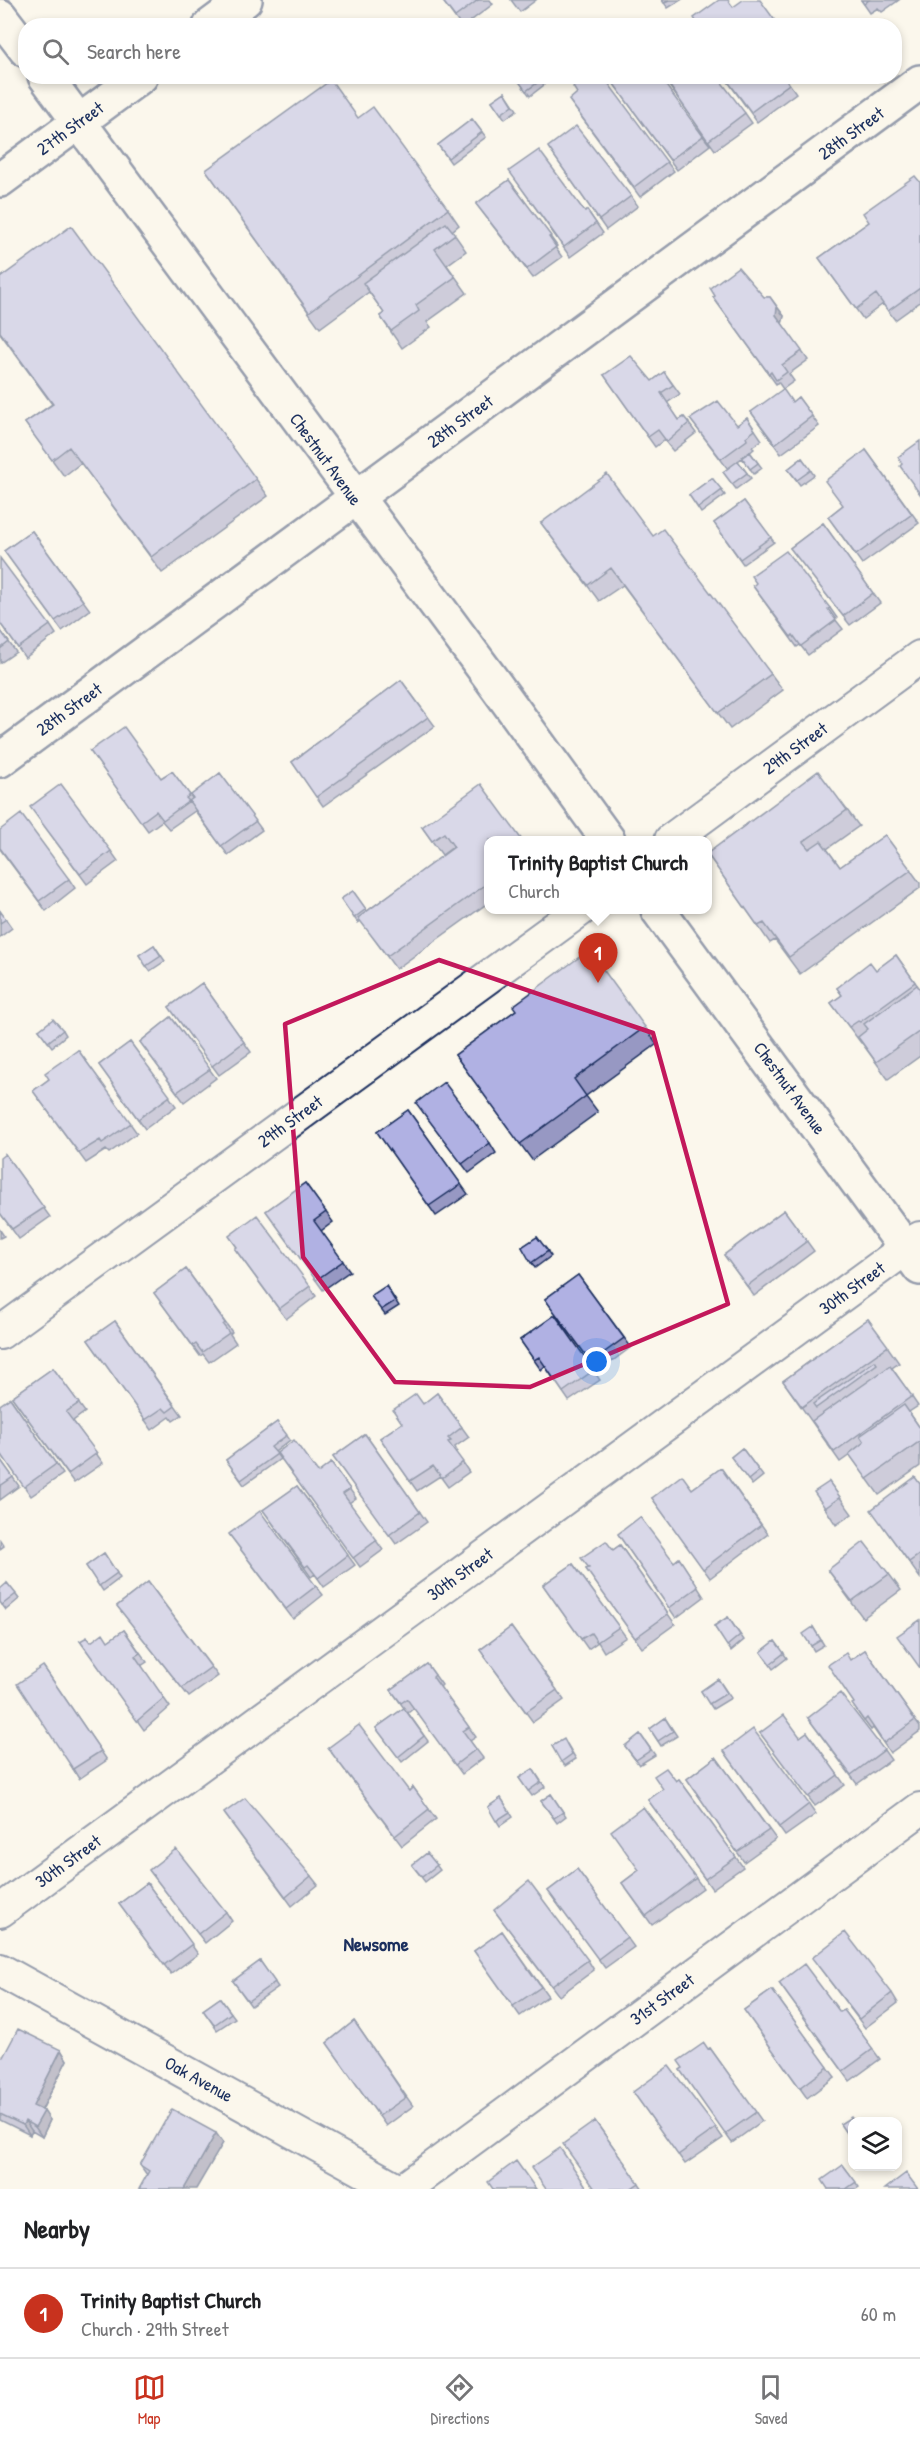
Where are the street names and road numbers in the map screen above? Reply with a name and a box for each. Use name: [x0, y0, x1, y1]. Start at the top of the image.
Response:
street label: 27th Street: [31, 95, 109, 161]
street label: 28th Street: [813, 100, 890, 165]
street label: 28th Street: [422, 388, 499, 453]
street label: Chestnut Avenue: [284, 408, 368, 510]
street label: 28th Street: [31, 676, 108, 741]
street label: 29th Street: [757, 715, 833, 780]
street label: Chestnut Avenue: [748, 1037, 832, 1139]
street label: 29th Street: [252, 1088, 328, 1153]
street label: 30th Street: [814, 1255, 891, 1320]
street label: 30th Street: [422, 1541, 499, 1606]
street label: 30th Street: [30, 1828, 107, 1893]
street label: 31st Street: [625, 1967, 700, 2031]
street label: Oak Avenue: [160, 2050, 238, 2108]

